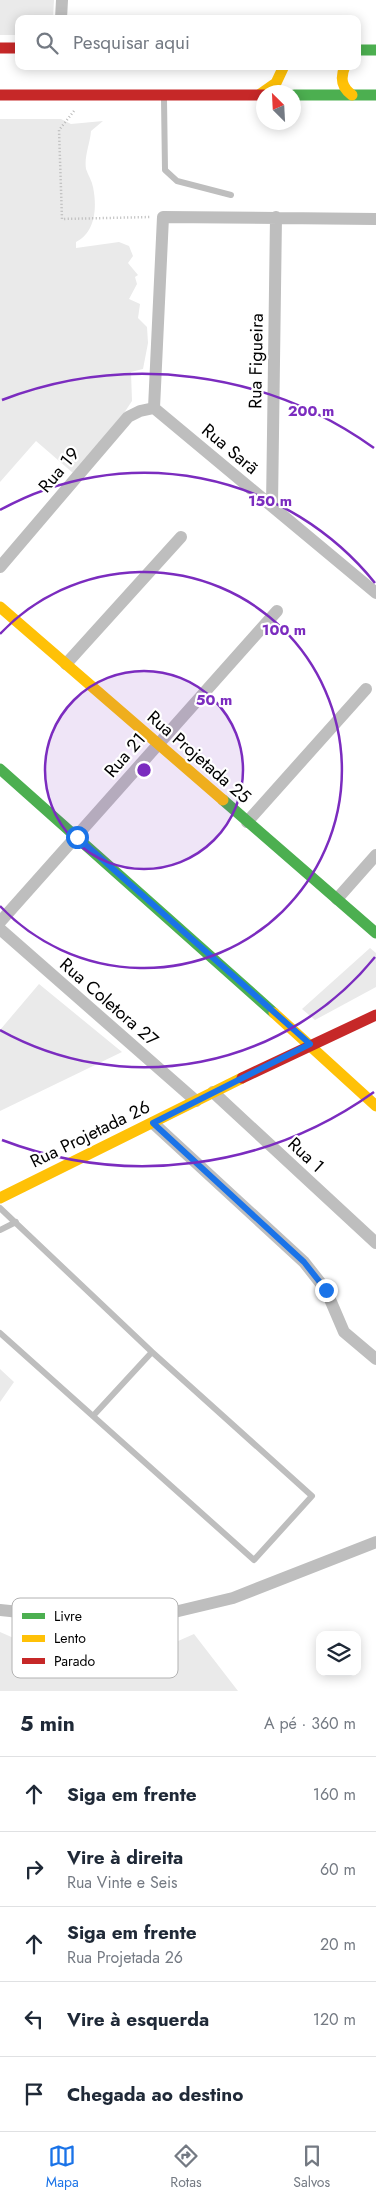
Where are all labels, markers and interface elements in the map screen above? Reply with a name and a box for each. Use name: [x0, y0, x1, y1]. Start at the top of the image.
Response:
search box: [15, 15, 361, 70]
icon: search: [33, 29, 61, 57]
text: Pesquisar aqui: [73, 29, 190, 56]
north arrow: [256, 85, 301, 130]
street label: Rua Figueira: [242, 313, 270, 409]
text: 200 m: [288, 400, 334, 422]
street label: Rua Sarã: [196, 418, 264, 480]
street label: Rua 19: [32, 442, 86, 498]
text: 150 m: [248, 490, 292, 512]
text: 100 m: [262, 619, 306, 641]
text: 50 m: [196, 689, 232, 711]
street label: Rua Projetada 25: [141, 704, 257, 810]
street label: Rua 21: [98, 727, 152, 783]
centre of rings: [135, 761, 153, 779]
route start: [66, 826, 89, 849]
street label: Rua Coletora 27: [54, 952, 164, 1053]
street label: Rua Projetada 26: [26, 1094, 154, 1174]
street label: Rua 1: [282, 1131, 330, 1179]
route end: [315, 1279, 338, 1302]
legend: [12, 1598, 178, 1678]
text: Livre: [54, 1606, 82, 1626]
text: Lento: [54, 1628, 86, 1648]
map controls: [316, 1631, 361, 1676]
button: layers: [316, 1631, 361, 1676]
text: Parado: [54, 1651, 96, 1671]
text: 5 min: [20, 1709, 75, 1739]
text: A pé · 360 m: [264, 1712, 356, 1735]
icon: ahead: [20, 1780, 48, 1808]
text: Siga em frente: [67, 1781, 197, 1808]
text: 160 m: [313, 1783, 356, 1806]
text: Vire à direita: [67, 1844, 183, 1871]
icon: right: [20, 1855, 48, 1883]
text: 60 m: [320, 1858, 356, 1881]
text: Rua Vinte e Seis: [67, 1871, 178, 1894]
text: Siga em frente: [67, 1919, 197, 1946]
icon: ahead: [20, 1930, 48, 1958]
text: 20 m: [320, 1933, 356, 1956]
text: Rua Projetada 26: [67, 1946, 183, 1969]
icon: left: [20, 2005, 48, 2033]
text: Vire à esquerda: [67, 2006, 209, 2033]
text: 120 m: [313, 2008, 356, 2031]
icon: arrive: [20, 2080, 48, 2108]
text: Chegada ao destino: [67, 2081, 243, 2108]
tab: Mapa: [46, 2142, 79, 2192]
tab: Rotas: [170, 2142, 202, 2192]
tab: Salvos: [293, 2142, 330, 2192]

